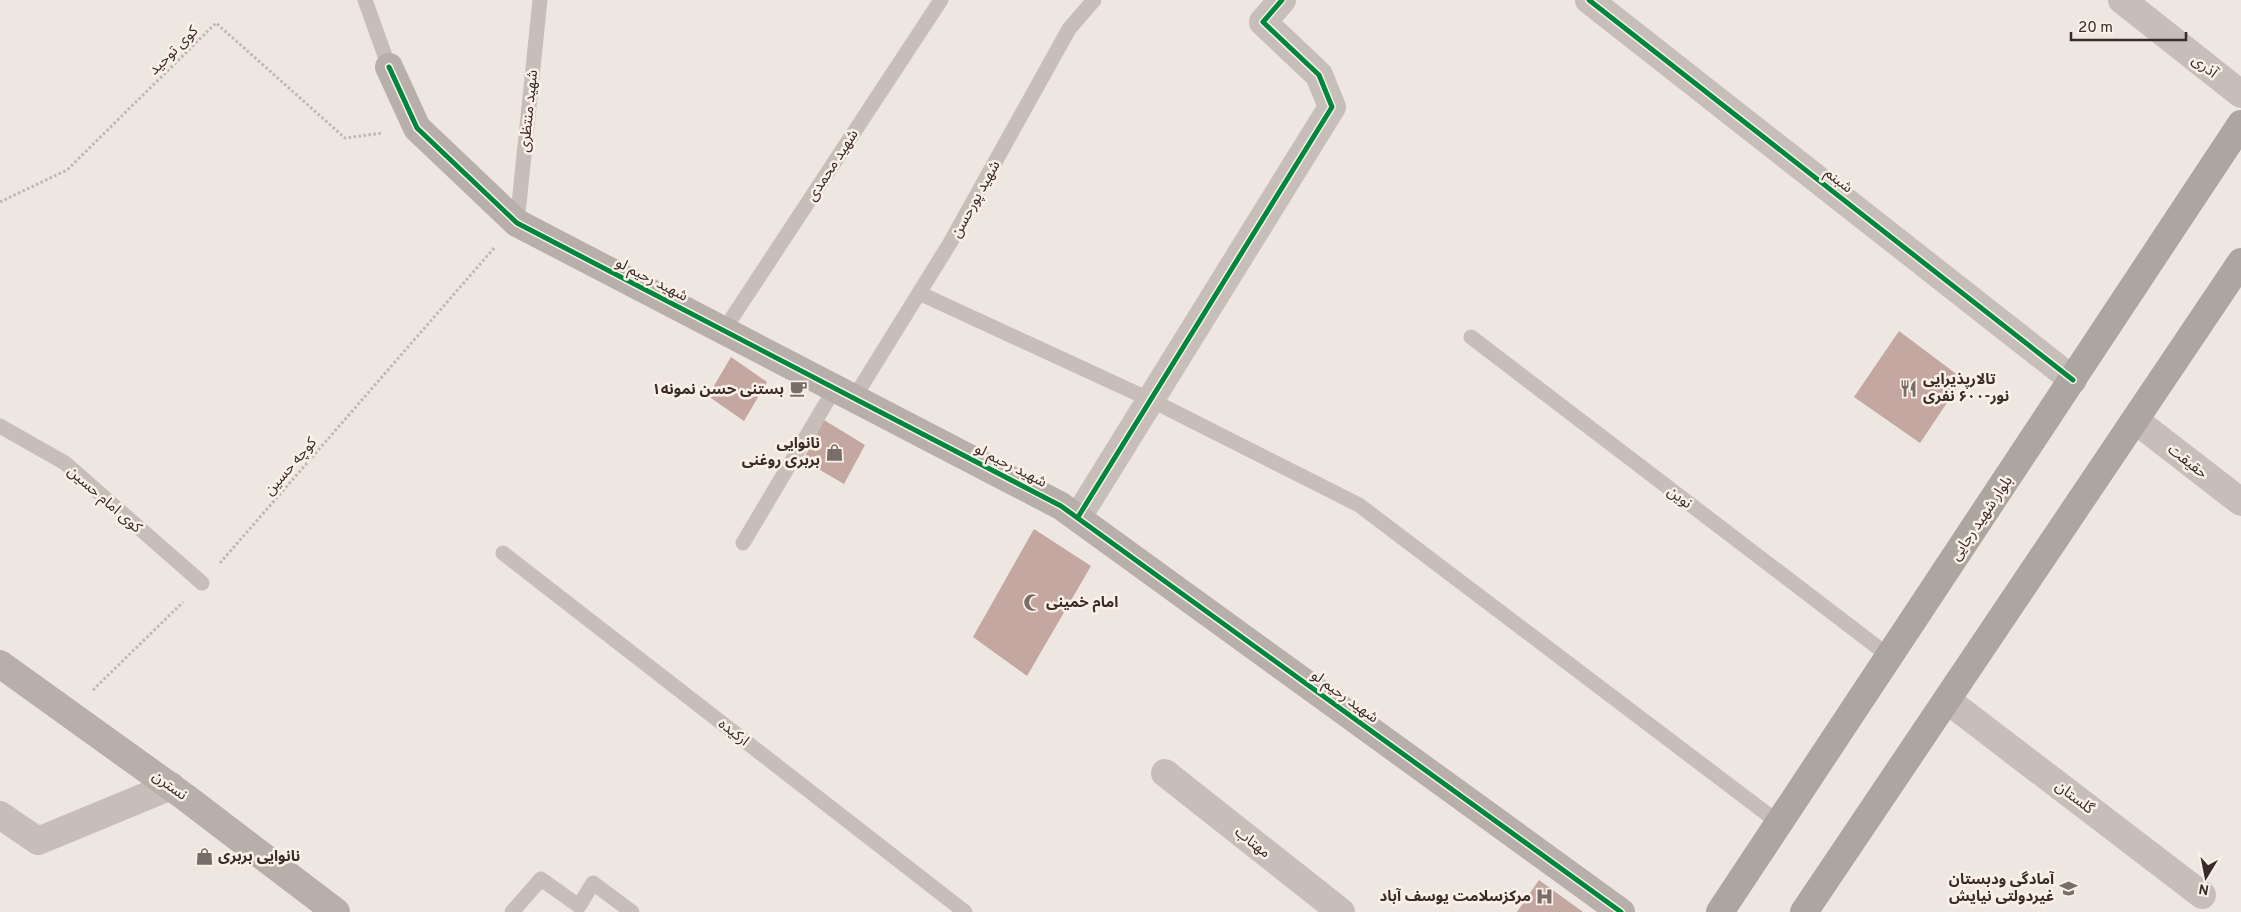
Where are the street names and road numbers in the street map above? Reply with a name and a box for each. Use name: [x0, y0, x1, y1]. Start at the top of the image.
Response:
street label: کوی توحید: [145, 22, 203, 80]
street label: آذری: [2187, 51, 2221, 84]
street label: شهید منتظری: [516, 69, 543, 153]
street label: شهید محمدی: [803, 126, 864, 205]
street label: شهید پورحسن: [947, 158, 1005, 242]
street label: شبنم: [1820, 164, 1856, 198]
street label: شهید رحیم لو: [612, 254, 691, 307]
street label: کوچه حسین: [261, 433, 322, 500]
street label: شهید رحیم لو: [971, 440, 1050, 493]
street label: حقیقت: [2163, 441, 2211, 484]
street label: کوی امام حسین: [63, 462, 146, 538]
street label: بلوار شهید رجایی: [1947, 473, 2018, 565]
street label: نوین: [1663, 483, 1695, 514]
street label: شهید رحیم لو: [1307, 666, 1382, 728]
street label: ارکیده: [714, 715, 752, 751]
street label: نسترن: [148, 767, 190, 805]
street label: گلستان: [2051, 777, 2098, 819]
street label: مهتاب: [1230, 823, 1274, 863]

